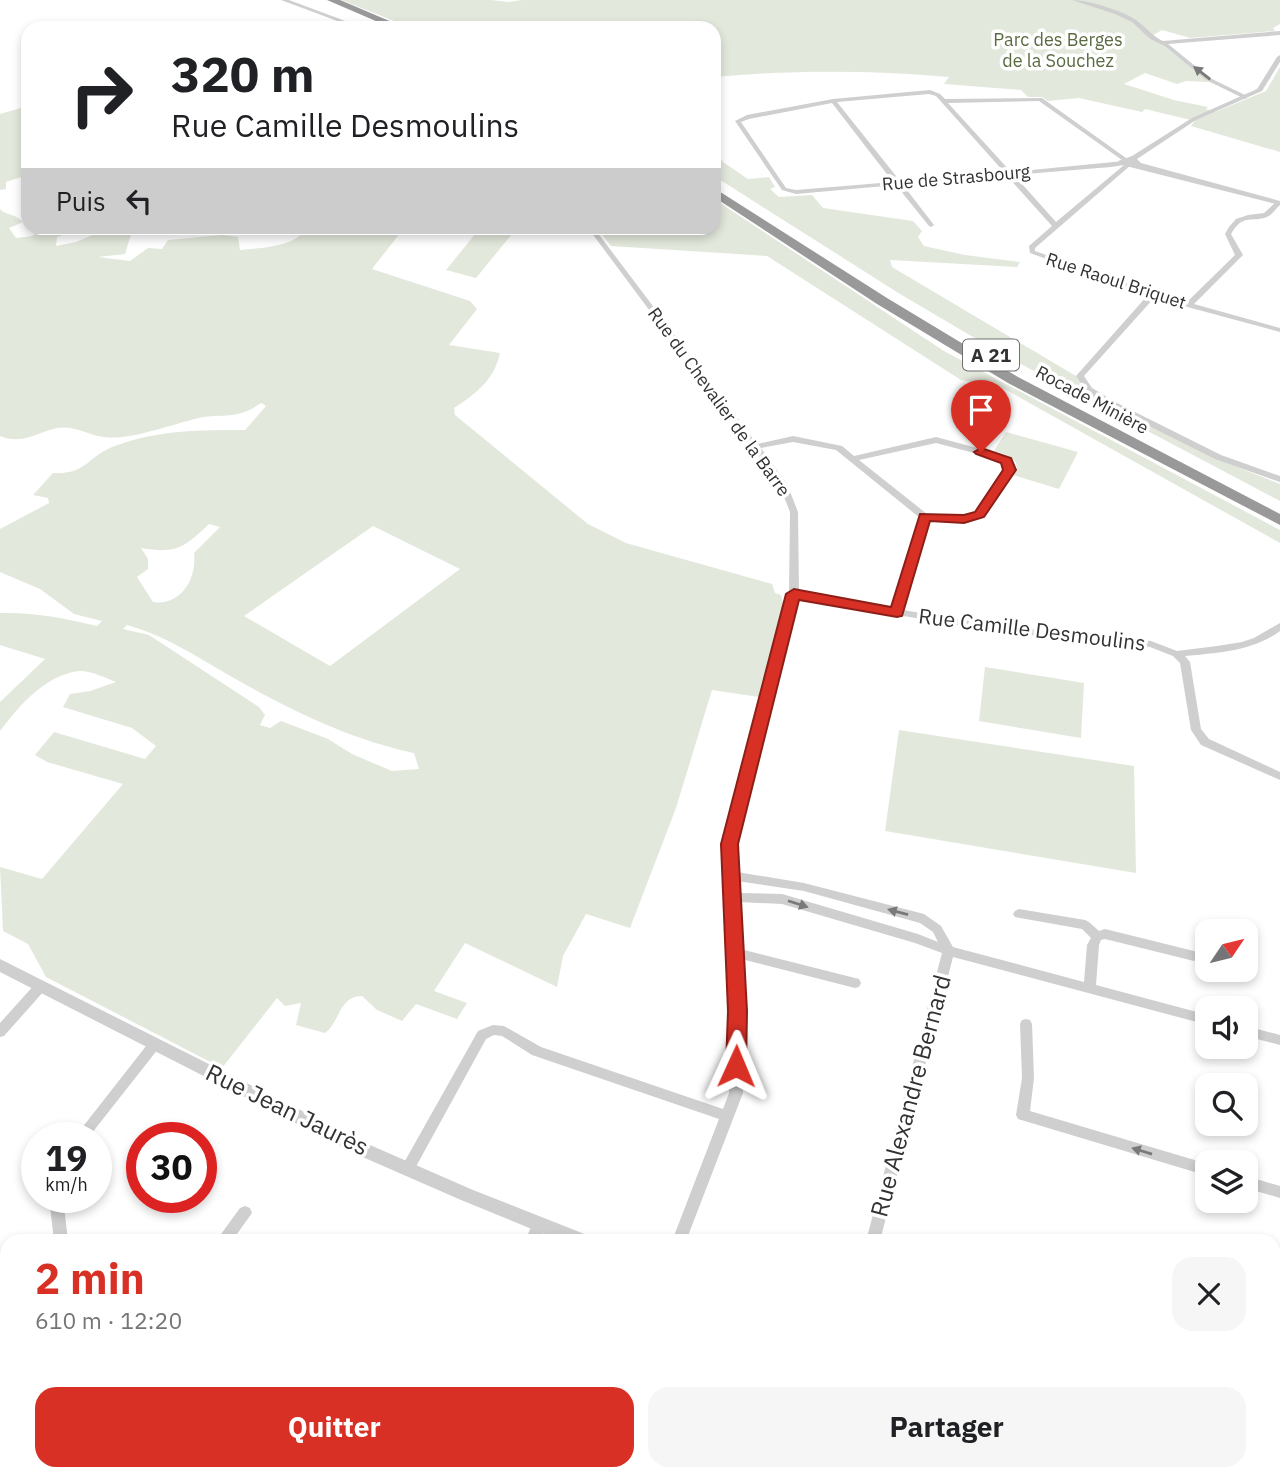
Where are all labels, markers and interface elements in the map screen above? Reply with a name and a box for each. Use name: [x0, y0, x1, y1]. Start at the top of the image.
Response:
park label: Parc des Berges de la Souchez: [993, 28, 1123, 72]
text: 320 m: [171, 42, 315, 105]
icon: right: [56, 49, 147, 140]
one-way arrow: [1193, 66, 1211, 81]
text: Rue Camille Desmoulins: [171, 104, 519, 146]
street label: Rue de Strasbourg: [881, 160, 1031, 195]
icon: left: [120, 182, 158, 220]
text: Puis: [56, 184, 106, 218]
street label: Rue Raoul Briquet: [1043, 247, 1189, 314]
street label: Rue du Chevalier de la Barre: [643, 303, 796, 501]
road number: A 21: [963, 340, 1019, 370]
street label: Rocade Minière: [1032, 360, 1153, 439]
pin: [951, 380, 1011, 452]
icon: arrive: [962, 391, 1000, 429]
street label: Rue Camille Desmoulins: [917, 601, 1147, 657]
one-way arrow: [788, 899, 809, 910]
one-way arrow: [887, 906, 909, 917]
north arrow: [1195, 919, 1258, 982]
map controls: [1195, 919, 1258, 1213]
street label: Rue Alexandre Bernard: [862, 971, 958, 1220]
button: sound: [1195, 996, 1258, 1059]
position arrow: [699, 1029, 773, 1103]
street label: Rue Jean Jaurès: [201, 1056, 374, 1162]
button: search: [1195, 1073, 1258, 1136]
speed limit sign: 30: [126, 1122, 217, 1213]
text: 19: [45, 1135, 88, 1181]
one-way arrow: [1131, 1145, 1152, 1155]
button: layers: [1195, 1150, 1258, 1213]
text: km/h: [45, 1173, 88, 1196]
text: 2 min: [35, 1251, 145, 1306]
button: close: [1172, 1257, 1246, 1331]
text: 610 m · 12:20: [35, 1305, 182, 1335]
button: Quitter: [35, 1387, 634, 1467]
button: Partager: [648, 1387, 1246, 1467]

